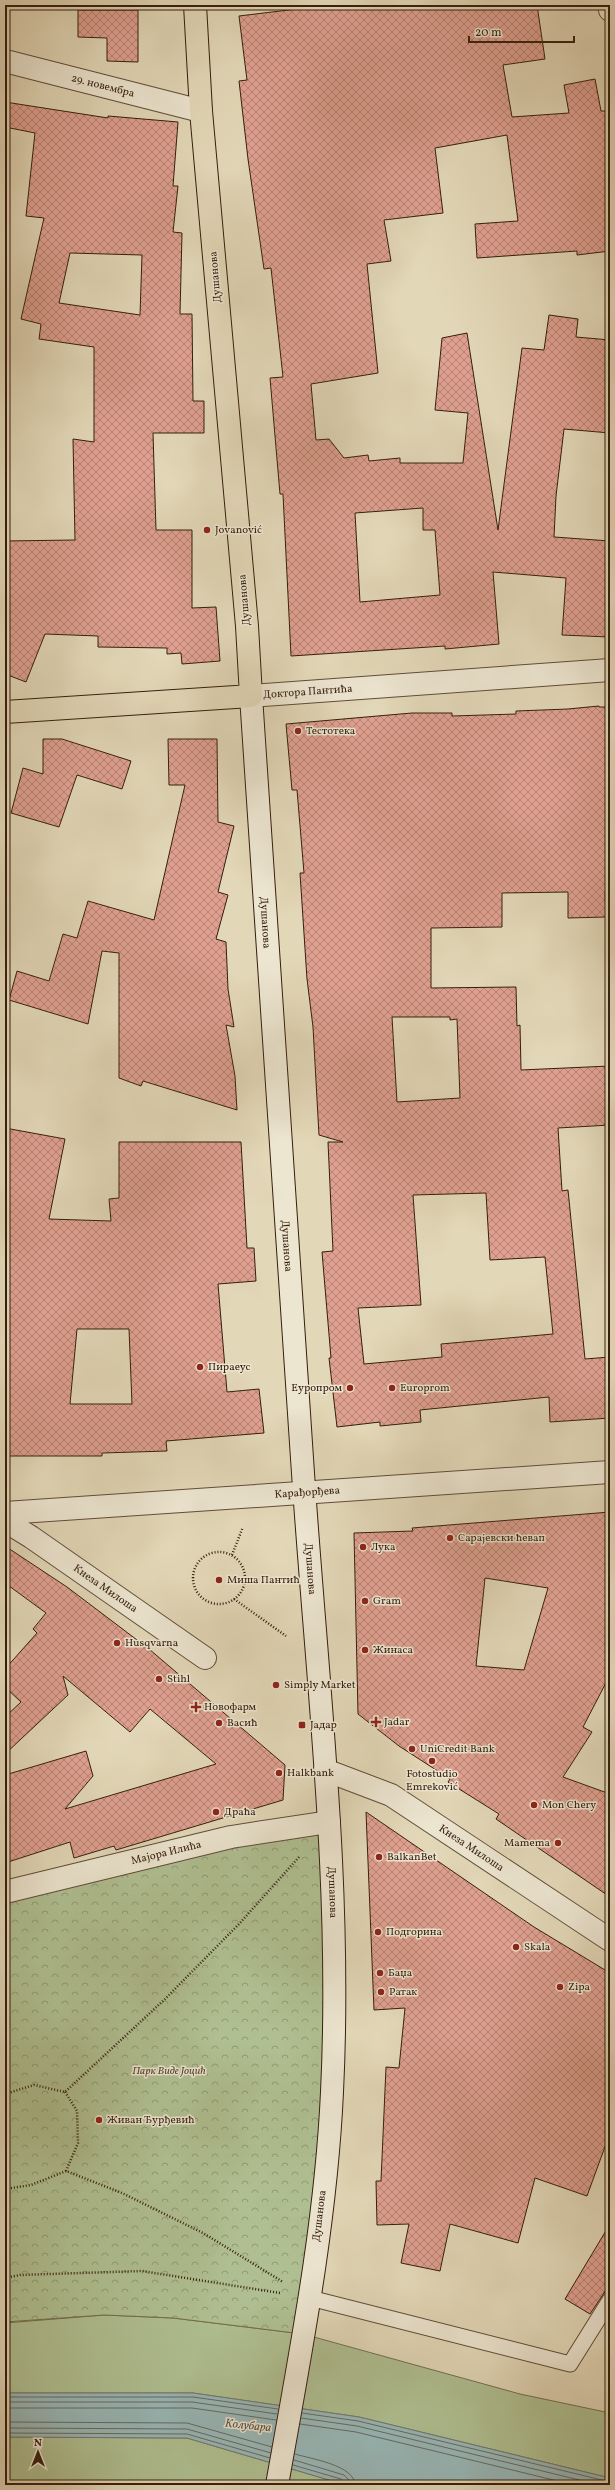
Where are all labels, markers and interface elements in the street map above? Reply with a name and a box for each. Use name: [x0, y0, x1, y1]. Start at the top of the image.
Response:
scale bar: [469, 18, 574, 44]
text: 20 m: [475, 25, 502, 41]
street label: 29. новембра: [70, 71, 137, 101]
street label: Душанова: [206, 250, 226, 303]
place label: Jovanović: [215, 523, 262, 538]
marker: Jovanović: [202, 525, 212, 535]
street label: Душанова: [235, 573, 255, 626]
street label: Доктора Пантића: [263, 681, 354, 703]
place label: Тестотека: [306, 724, 356, 739]
marker: Тестотека: [293, 726, 303, 736]
street label: Душанова: [256, 896, 274, 949]
street label: Душанова: [277, 1219, 296, 1273]
place label: Пираеус: [208, 1360, 251, 1375]
marker: Пираеус: [195, 1362, 205, 1372]
place label: Еуропром: [291, 1381, 342, 1396]
place label: Europrom: [400, 1381, 450, 1396]
marker: Еуропром: [345, 1383, 355, 1393]
marker: Europrom: [387, 1383, 397, 1393]
street label: Карађорђева: [274, 1483, 341, 1502]
place label: Сарајевски ћевап: [458, 1531, 545, 1546]
marker: Сарајевски ћевап: [445, 1533, 455, 1543]
place label: Лука: [371, 1540, 396, 1555]
marker: Лука: [358, 1542, 368, 1552]
street label: Душанова: [301, 1543, 320, 1596]
street label: Кнеза Милоша: [70, 1561, 141, 1617]
place label: Миша Пантић: [227, 1573, 300, 1588]
marker: Миша Пантић: [214, 1575, 224, 1585]
place label: Gram: [373, 1594, 401, 1609]
marker: Gram: [360, 1596, 370, 1606]
place label: Husqvarna: [125, 1636, 179, 1651]
marker: Husqvarna: [112, 1638, 122, 1648]
place label: Жинаса: [373, 1643, 413, 1658]
marker: Жинаса: [360, 1645, 370, 1655]
place label: Stihl: [167, 1672, 190, 1687]
marker: Stihl: [154, 1674, 164, 1684]
place label: Simply Market: [284, 1678, 356, 1693]
marker: Simply Market: [271, 1680, 281, 1690]
place label: Новофарм: [204, 1700, 257, 1715]
marker: Новофарм: [191, 1702, 201, 1712]
place label: Jadar: [384, 1715, 410, 1730]
place label: Васић: [227, 1716, 258, 1731]
marker: Jadar: [371, 1717, 381, 1727]
marker: Васић: [214, 1718, 224, 1728]
place label: Јадар: [310, 1718, 337, 1733]
marker: Јадар: [297, 1720, 307, 1730]
place label: UniCredit Bank: [420, 1742, 495, 1757]
marker: UniCredit Bank: [407, 1744, 417, 1754]
marker: Fotostudio Emreković: [427, 1756, 437, 1766]
place label: Halkbank: [287, 1766, 334, 1781]
place label: Fotostudio Emreković: [406, 1767, 458, 1795]
marker: Halkbank: [274, 1768, 284, 1778]
place label: Mon Chery: [542, 1798, 596, 1813]
marker: Mon Chery: [529, 1800, 539, 1810]
place label: Драћа: [224, 1805, 256, 1820]
marker: Драћа: [211, 1807, 221, 1817]
street label: Кнеза Милоша: [436, 1821, 507, 1876]
place label: Mamema: [504, 1836, 551, 1851]
street label: Мајора Илића: [130, 1837, 203, 1869]
marker: Mamema: [553, 1838, 563, 1848]
place label: BalkanBet: [387, 1850, 437, 1865]
marker: BalkanBet: [374, 1852, 384, 1862]
street label: Душанова: [324, 1866, 341, 1919]
place label: Подгорина: [386, 1925, 442, 1940]
marker: Подгорина: [373, 1927, 383, 1937]
place label: Skala: [524, 1940, 551, 1955]
marker: Skala: [511, 1942, 521, 1952]
place label: Баџа: [388, 1966, 413, 1981]
marker: Баџа: [375, 1968, 385, 1978]
place label: Zipa: [568, 1980, 591, 1995]
marker: Zipa: [555, 1982, 565, 1992]
place label: Ратак: [389, 1985, 417, 2000]
marker: Ратак: [376, 1987, 386, 1997]
park label: Парк Виде Јоцић: [132, 2064, 206, 2079]
place label: Живан Ђурђевић: [107, 2113, 195, 2128]
marker: Живан Ђурђевић: [94, 2115, 104, 2125]
street label: Душанова: [309, 2189, 331, 2243]
water label: Колубара: [224, 2416, 272, 2436]
north arrow: [18, 2432, 58, 2472]
text: N: [34, 2436, 42, 2451]

